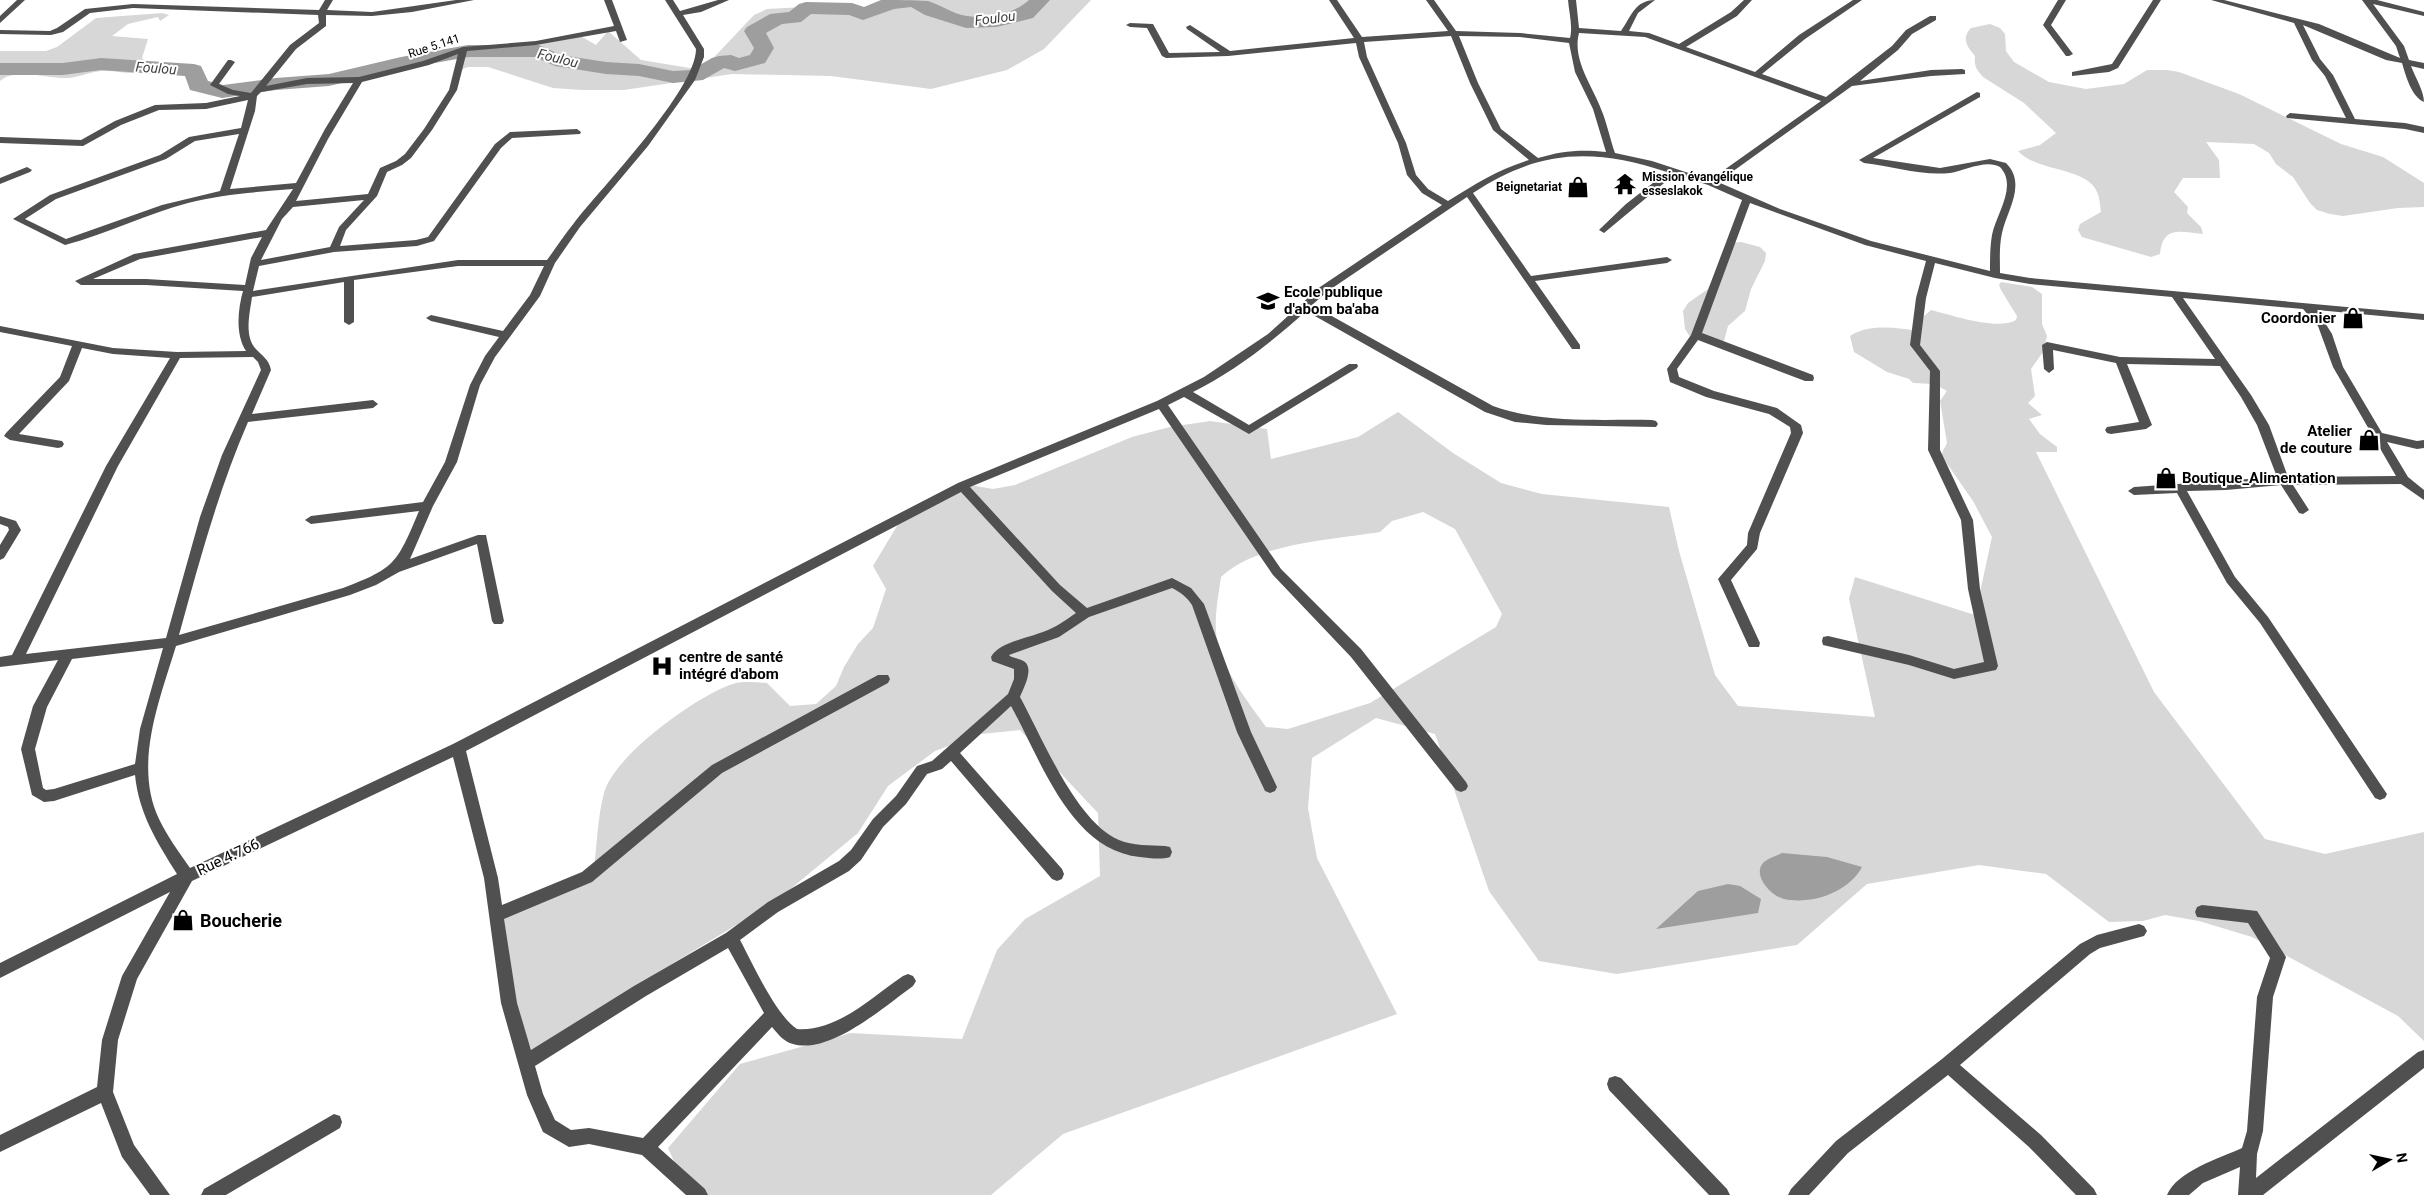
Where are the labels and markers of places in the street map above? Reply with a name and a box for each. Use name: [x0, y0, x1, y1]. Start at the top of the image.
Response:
place label: Mission évangélique esseslakok: [1642, 170, 1753, 198]
temple icon: Mission évangélique esseslakok: [1612, 171, 1638, 197]
shop icon: Beignetariat: [1565, 174, 1591, 200]
place label: Beignetariat: [1496, 180, 1562, 194]
place label: Ecole publique d'abom ba'aba: [1284, 283, 1383, 318]
school or university icon: Ecole publique d'abom ba'aba: [1255, 288, 1281, 314]
shop icon: Coordonier: [2340, 305, 2366, 331]
place label: Coordonier: [2261, 309, 2336, 327]
place label: Atelier de couture: [2280, 422, 2352, 457]
shop icon: Atelier de couture: [2356, 427, 2382, 453]
shop icon: Boutique_Alimentation: [2153, 465, 2179, 491]
place label: Boutique_Alimentation: [2182, 469, 2336, 487]
place label: centre de santé intégré d'abom: [679, 648, 783, 683]
hospital icon: centre de santé intégré d'abom: [649, 653, 675, 679]
shop icon: Boucherie: [170, 907, 196, 933]
place label: Boucherie: [200, 910, 282, 931]

